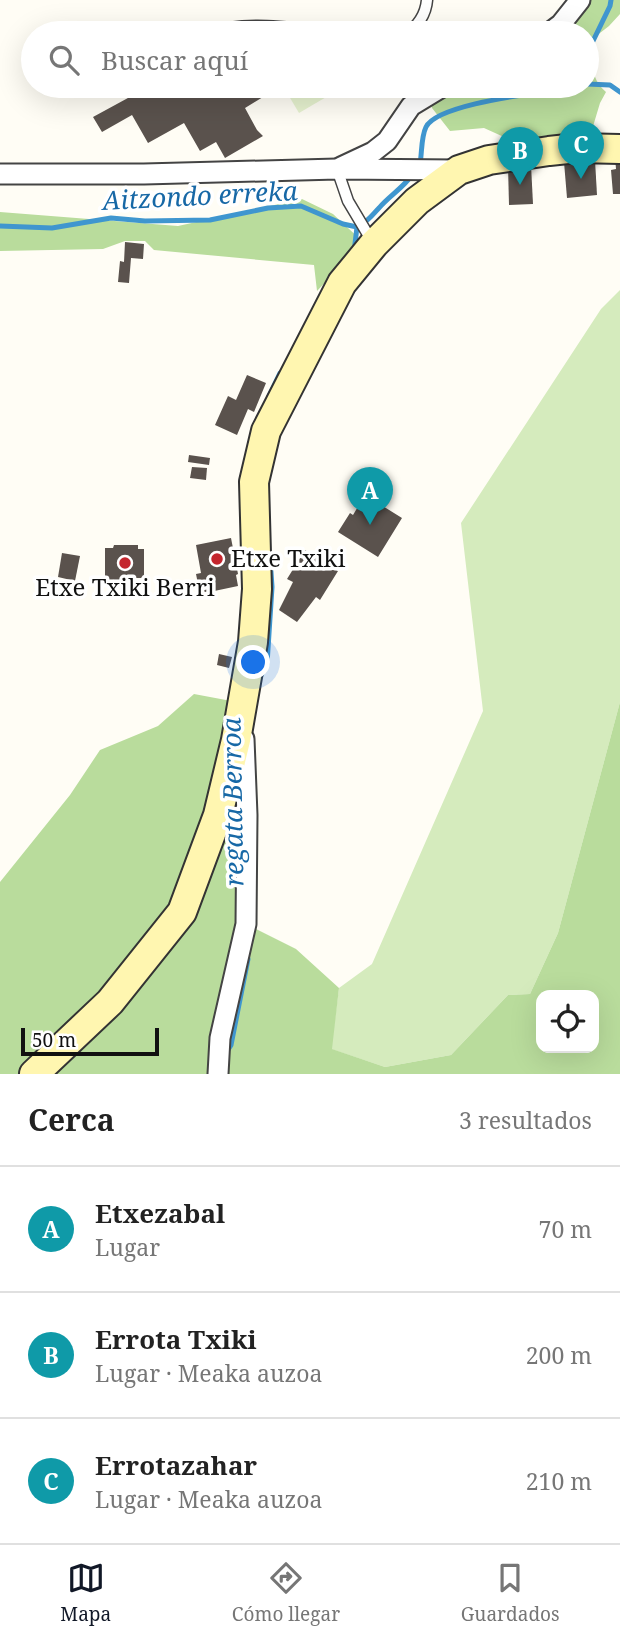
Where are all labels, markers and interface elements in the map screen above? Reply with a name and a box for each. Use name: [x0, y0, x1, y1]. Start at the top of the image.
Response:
search box: [21, 21, 599, 98]
icon: search: [45, 41, 83, 79]
text: Buscar aquí: [101, 42, 248, 78]
pin: C: [558, 121, 604, 179]
pin: B: [497, 127, 543, 185]
water label: Aitzondo erreka: [99, 172, 299, 218]
pin: A: [347, 467, 393, 525]
place label: Etxe Txiki: [231, 541, 346, 574]
marker: Etxe Txiki: [209, 551, 225, 567]
marker: Etxe Txiki Berri: [117, 555, 133, 571]
place label: Etxe Txiki Berri: [35, 570, 215, 603]
your location: [236, 645, 270, 679]
water label: regata Berroa: [213, 717, 251, 887]
map controls: [536, 990, 599, 1053]
button: locate: [536, 990, 599, 1053]
scale bar: [21, 1025, 159, 1057]
text: 50 m: [32, 1027, 76, 1053]
text: Cerca: [28, 1099, 115, 1140]
text: 3 resultados: [459, 1104, 592, 1136]
text: Etxezabal: [95, 1195, 225, 1231]
text: A: [42, 1213, 60, 1245]
text: 70 m: [539, 1213, 592, 1245]
text: Lugar: [95, 1231, 160, 1263]
text: Errota Txiki: [95, 1321, 257, 1357]
text: B: [43, 1339, 59, 1371]
text: 200 m: [526, 1339, 592, 1371]
text: Lugar · Meaka auzoa: [95, 1357, 323, 1389]
text: Errotazahar: [95, 1447, 257, 1483]
text: C: [43, 1465, 59, 1497]
text: 210 m: [526, 1465, 592, 1497]
text: Lugar · Meaka auzoa: [95, 1483, 323, 1515]
tab: Mapa: [60, 1559, 111, 1627]
tab: Cómo llegar: [232, 1559, 340, 1627]
tab: Guardados: [461, 1559, 560, 1627]

